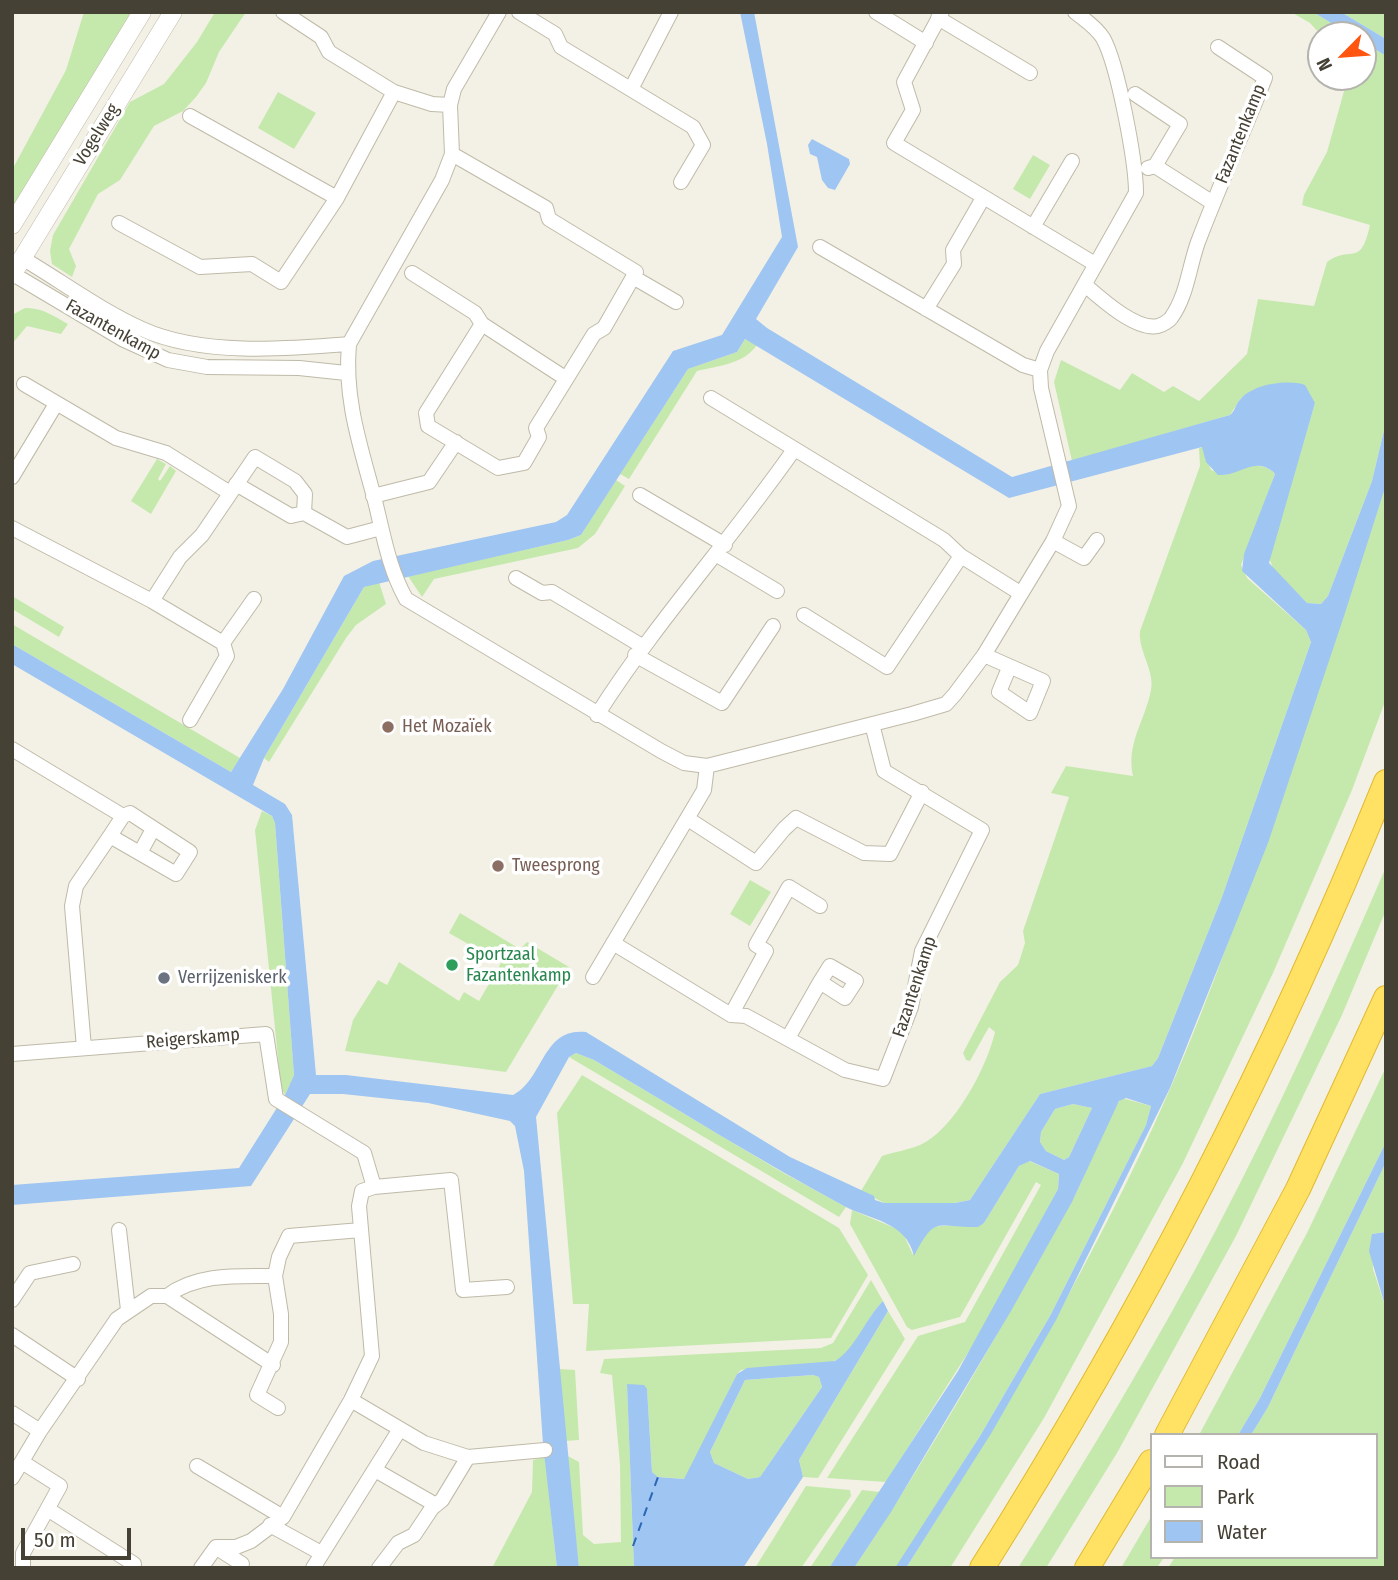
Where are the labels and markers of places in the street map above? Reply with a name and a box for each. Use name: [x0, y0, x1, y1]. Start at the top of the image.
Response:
place label: Het Mozaïek: [402, 716, 492, 738]
marker: Het Mozaïek: [380, 719, 396, 735]
place label: Tweesprong: [512, 855, 600, 877]
marker: Tweesprong: [490, 858, 506, 874]
place label: Sportzaal Fazantenkamp: [466, 944, 571, 986]
marker: Sportzaal Fazantenkamp: [444, 957, 460, 973]
place label: Verrijzeniskerk: [178, 967, 287, 989]
marker: Verrijzeniskerk: [156, 970, 172, 986]

